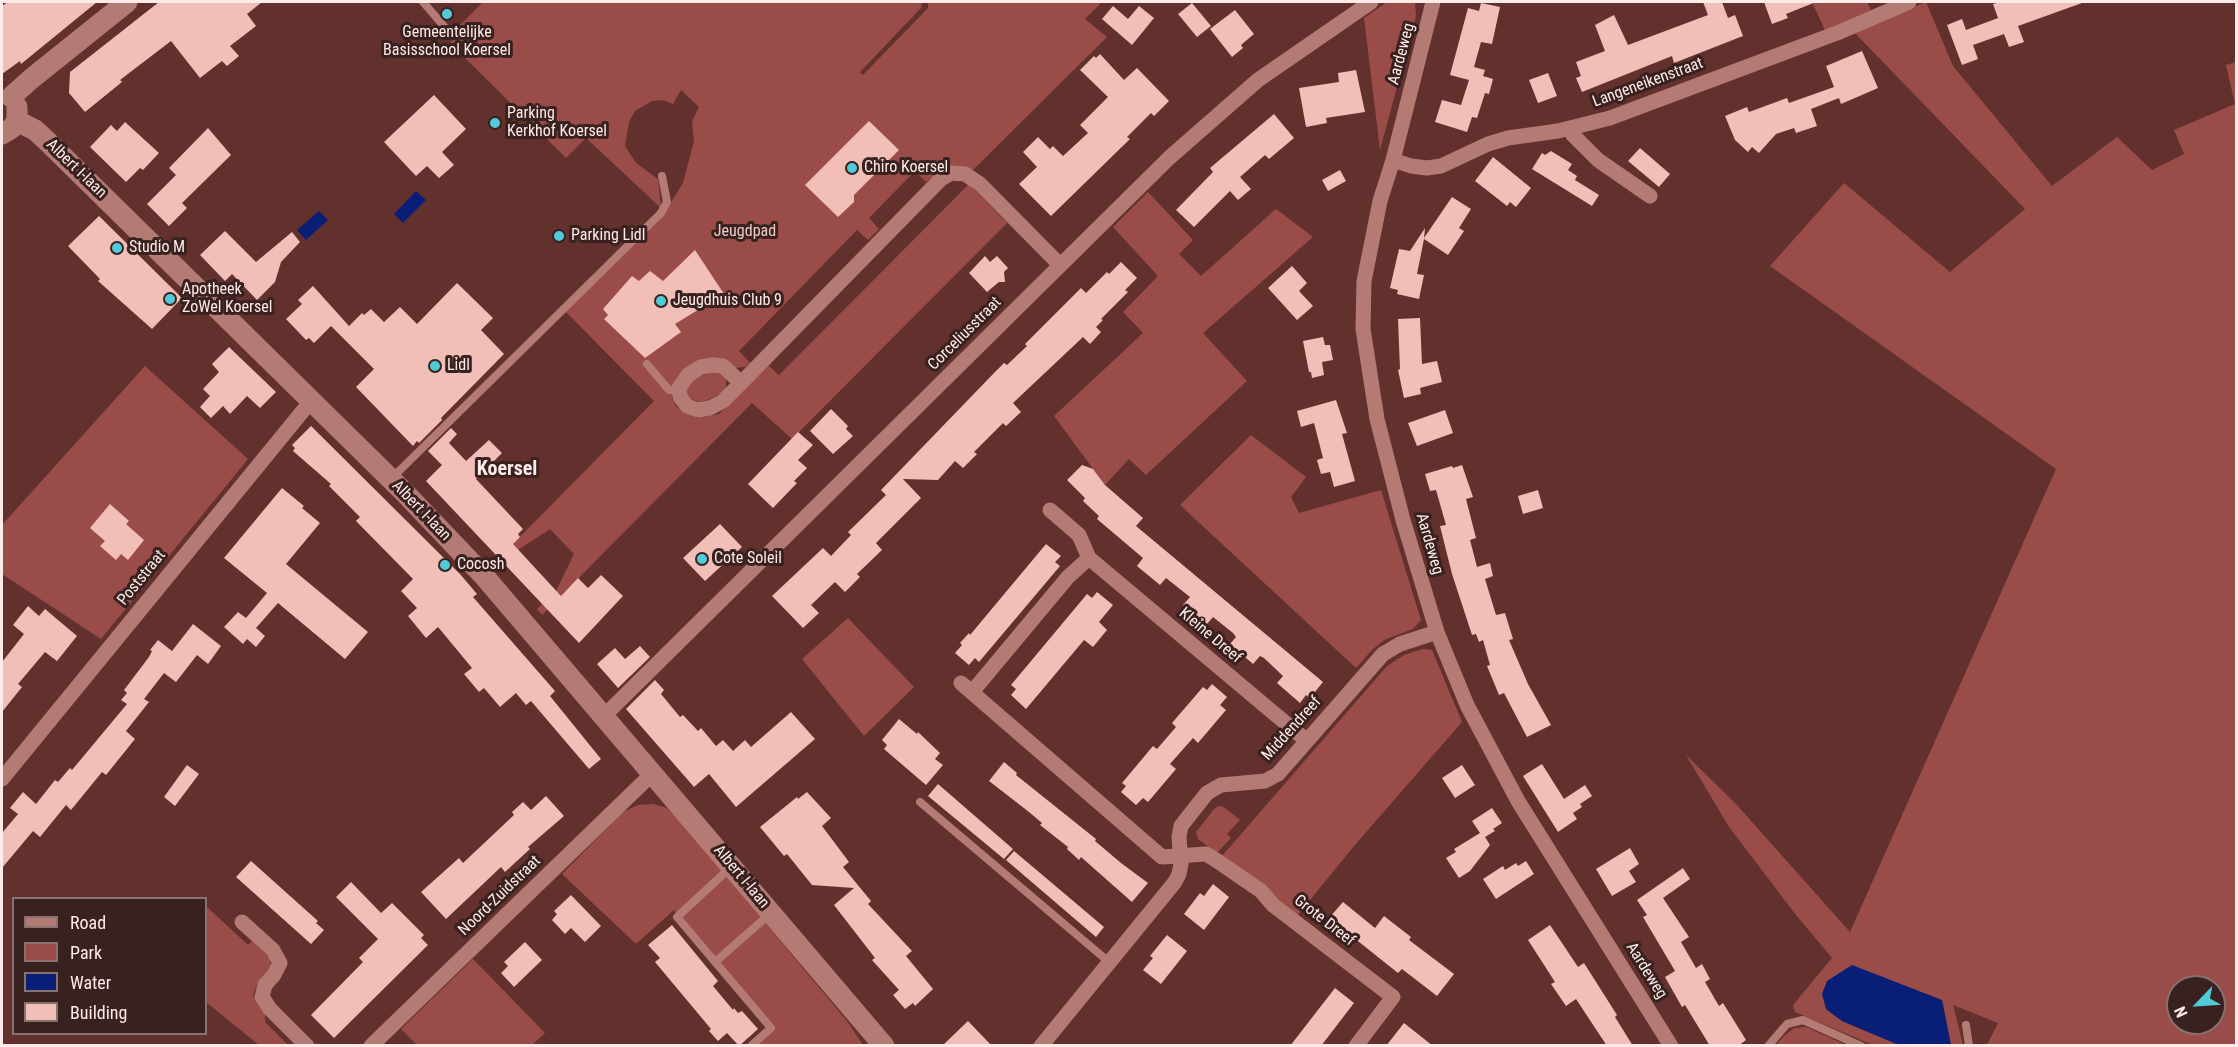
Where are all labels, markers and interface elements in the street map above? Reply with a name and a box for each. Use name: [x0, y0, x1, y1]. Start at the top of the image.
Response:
marker: Gemeentelijke Basisschool Koersel: [440, 7, 454, 21]
street label: Aardeweg: [1385, 21, 1419, 87]
place label: Gemeentelijke Basisschool Koersel: [383, 23, 511, 61]
street label: Langeneikenstraat: [1590, 54, 1706, 112]
place label: Parking Kerkhof Koersel: [507, 104, 607, 142]
marker: Parking Kerkhof Koersel: [488, 116, 502, 130]
street label: Albert I-laan: [42, 135, 110, 203]
place label: Chiro Koersel: [864, 158, 948, 178]
marker: Chiro Koersel: [845, 161, 859, 175]
park label: Jeugdpad: [714, 222, 776, 242]
place label: Parking Lidl: [571, 226, 645, 246]
marker: Parking Lidl: [552, 229, 566, 243]
place label: Studio M: [129, 238, 185, 258]
marker: Studio M: [110, 241, 124, 255]
place label: Apotheek ZoWel Koersel: [182, 280, 272, 318]
place label: Jeugdhuis Club 9: [673, 291, 782, 311]
marker: Apotheek ZoWel Koersel: [163, 292, 177, 306]
street label: Corceliusstraat: [924, 293, 1006, 375]
marker: Jeugdhuis Club 9: [654, 294, 668, 308]
place label: Lidl: [447, 356, 470, 376]
marker: Lidl: [428, 359, 442, 373]
district label: Koersel: [477, 458, 537, 482]
street label: Albert I-laan: [387, 477, 455, 545]
street label: Aardeweg: [1411, 511, 1447, 577]
street label: Poststraat: [114, 547, 170, 609]
place label: Cote Soleil: [714, 549, 782, 569]
marker: Cote Soleil: [695, 552, 709, 566]
place label: Cocosh: [457, 555, 505, 575]
marker: Cocosh: [438, 558, 452, 572]
street label: Kleine Dreef: [1175, 604, 1245, 668]
street label: Middendreef: [1258, 693, 1326, 765]
street label: Albert I-laan: [709, 841, 773, 913]
street label: Noord-Zuidstraat: [455, 852, 545, 940]
street label: Grote Dreef: [1290, 891, 1358, 951]
legend: [12, 897, 207, 1035]
text: Road: [70, 912, 106, 933]
street label: Aardeweg: [1621, 939, 1671, 1003]
text: Park: [70, 942, 102, 963]
text: Water: [70, 972, 111, 993]
north arrow: [2166, 975, 2226, 1035]
text: Building: [70, 1002, 127, 1023]
text: N: [2170, 1004, 2192, 1020]

